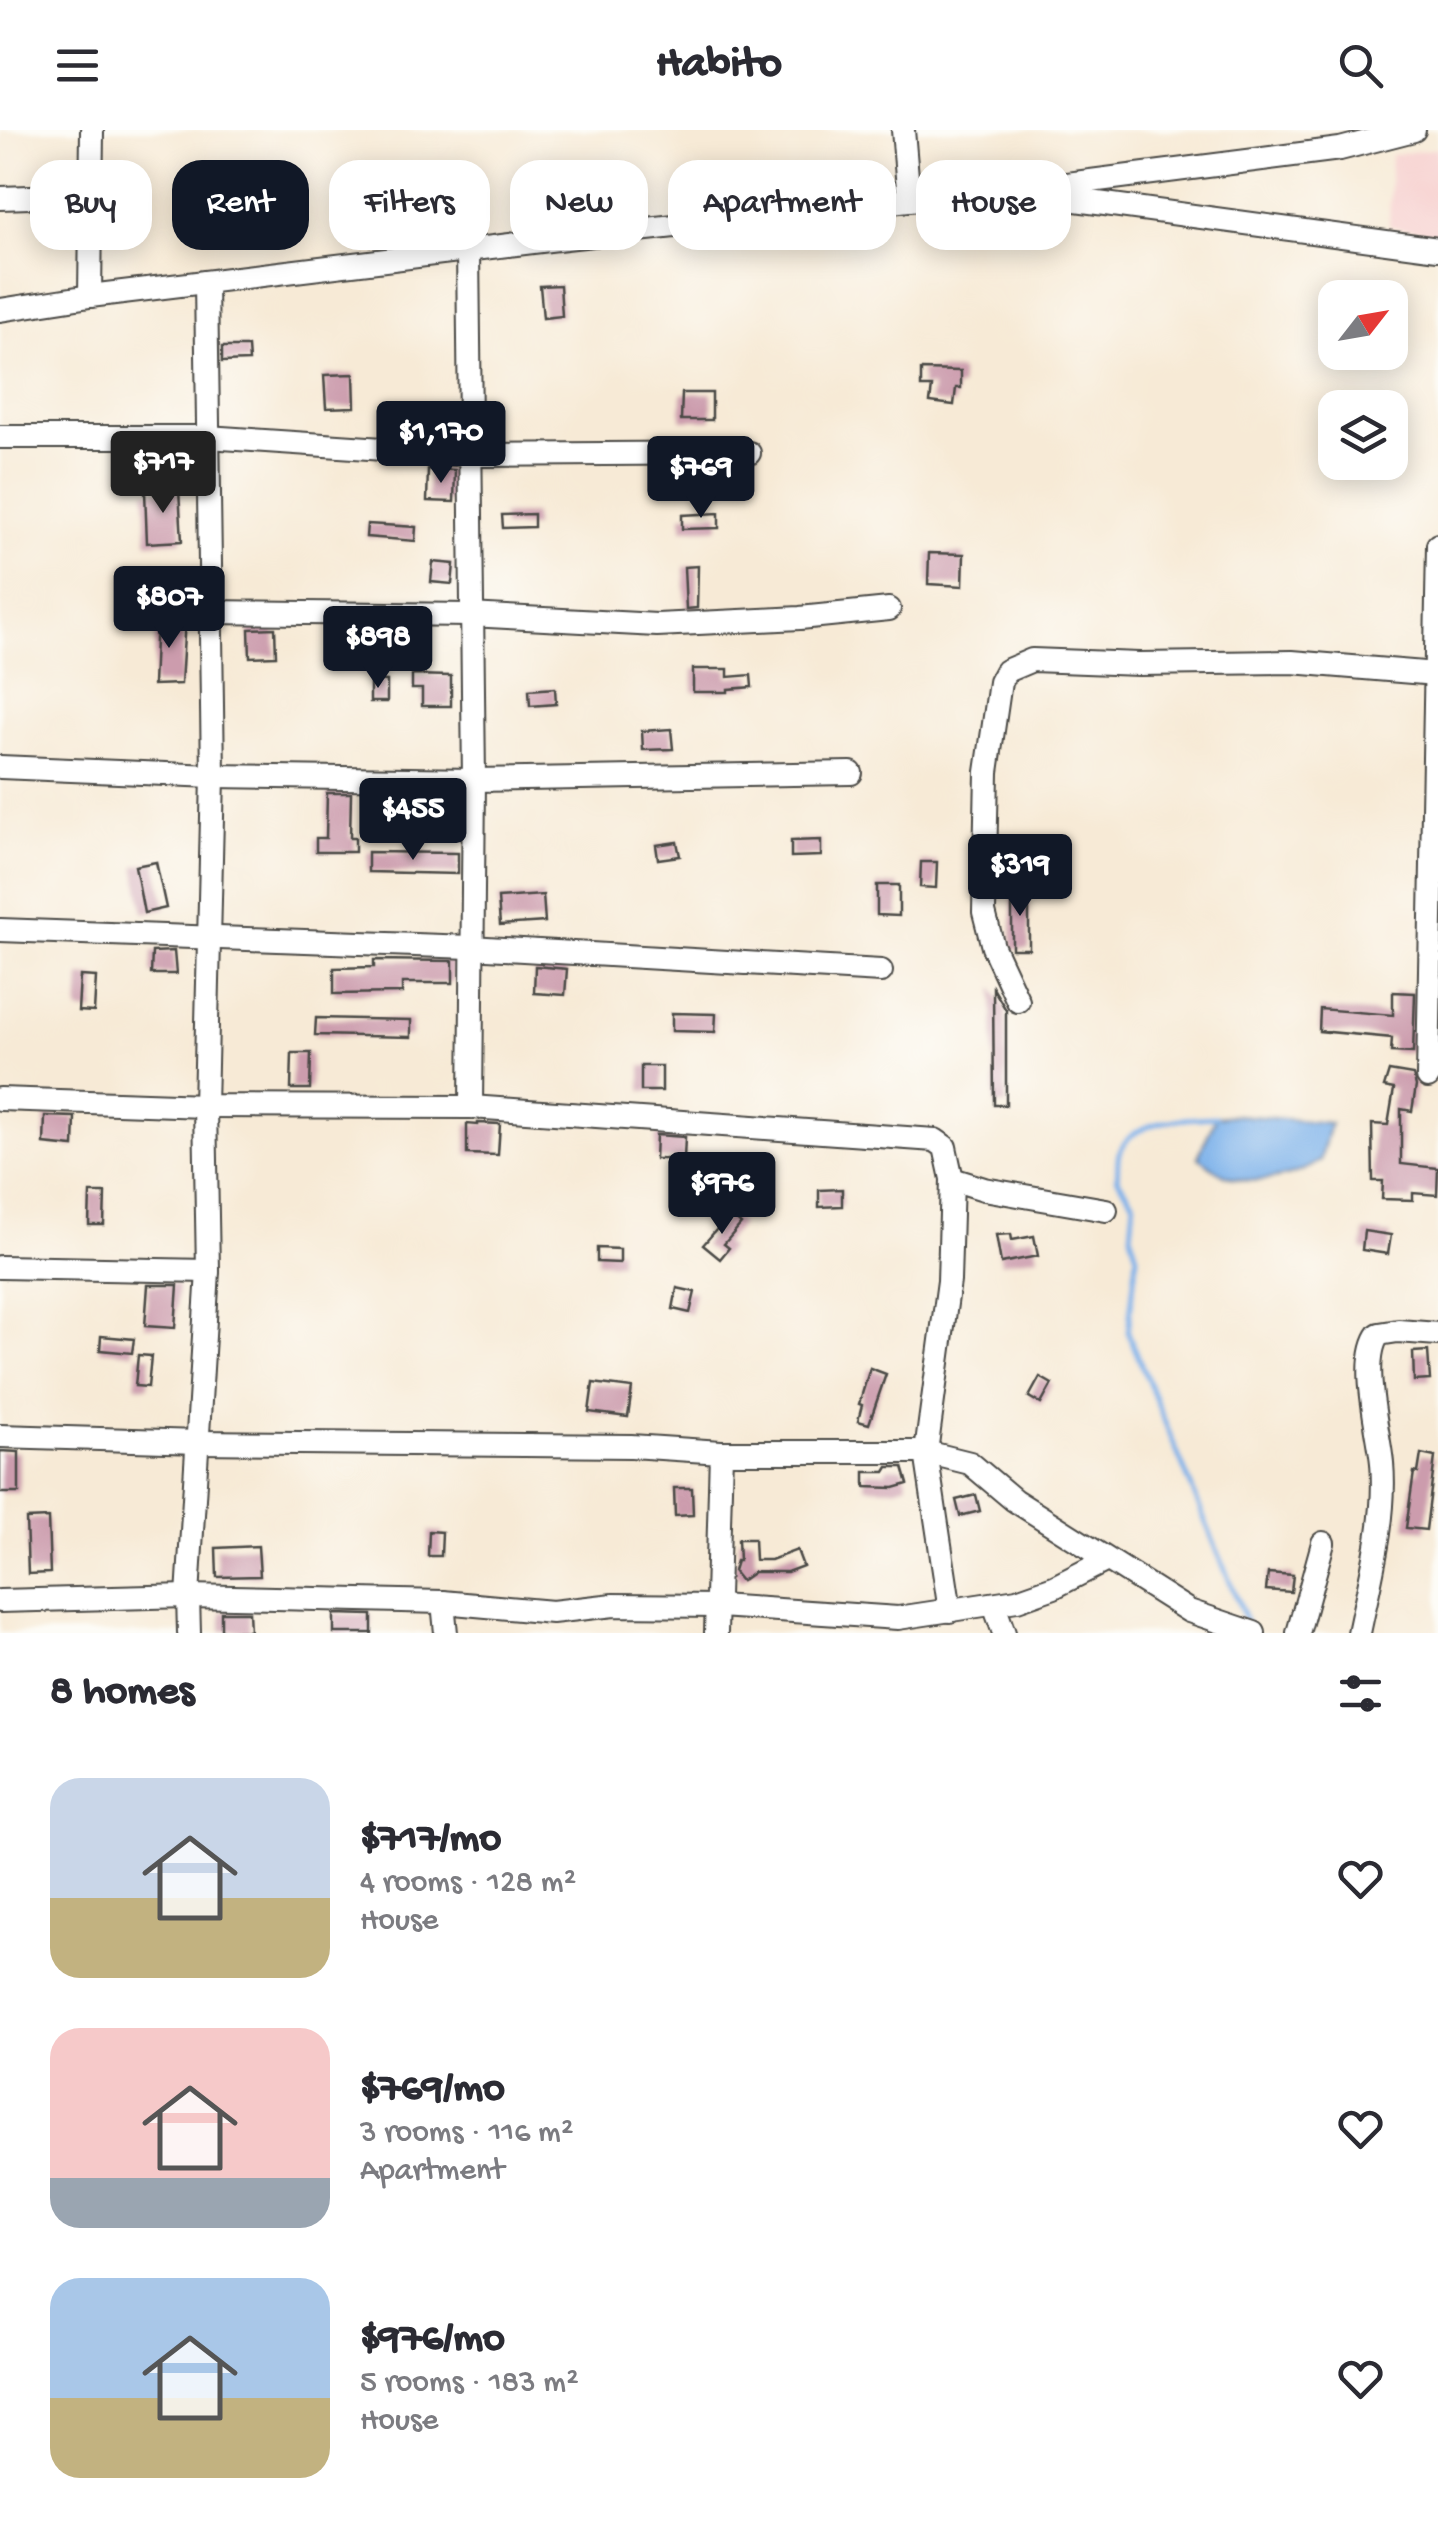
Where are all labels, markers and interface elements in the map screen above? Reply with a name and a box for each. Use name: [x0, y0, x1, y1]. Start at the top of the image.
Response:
icon: menu: [50, 38, 105, 93]
icon: search: [1333, 38, 1388, 93]
text: Habito: [656, 39, 782, 92]
chip: Buy: [30, 160, 152, 250]
chip: Rent: [172, 160, 309, 250]
chip: Filters: [329, 160, 490, 250]
chip: New: [510, 160, 648, 250]
chip: Apartment: [668, 160, 896, 250]
chip: House: [916, 160, 1071, 250]
north arrow: [1318, 280, 1408, 370]
map controls: [1318, 280, 1408, 480]
button: layers: [1318, 390, 1408, 480]
pin: $1,170: [360, 401, 522, 486]
text: $1,170: [398, 414, 484, 452]
pin: $717: [104, 431, 222, 516]
pin: $769: [642, 436, 760, 521]
text: $717: [133, 444, 193, 482]
text: $769: [669, 449, 733, 487]
pin: $807: [110, 566, 228, 651]
text: $807: [136, 579, 202, 617]
pin: $898: [319, 606, 437, 691]
text: $898: [345, 619, 411, 657]
pin: $455: [354, 778, 472, 863]
text: $455: [381, 791, 445, 829]
pin: $319: [961, 834, 1079, 919]
text: $319: [990, 847, 1050, 885]
pin: $976: [663, 1152, 781, 1237]
text: $976: [690, 1165, 754, 1203]
icon: filters: [1333, 1666, 1388, 1721]
text: 8 homes: [50, 1669, 194, 1718]
text: $717/mo: [360, 1816, 501, 1865]
icon: home: [130, 1818, 250, 1938]
icon: heart: [1333, 1851, 1388, 1906]
text: 4 rooms · 128 m²: [360, 1865, 576, 1903]
text: House: [360, 1903, 438, 1941]
text: $769/mo: [360, 2066, 505, 2115]
icon: home: [130, 2068, 250, 2188]
icon: heart: [1333, 2101, 1388, 2156]
text: 3 rooms · 116 m²: [360, 2115, 573, 2153]
text: Apartment: [360, 2153, 504, 2191]
text: $976/mo: [360, 2316, 505, 2365]
icon: home: [130, 2318, 250, 2438]
icon: heart: [1333, 2351, 1388, 2406]
text: 5 rooms · 183 m²: [360, 2365, 579, 2403]
text: House: [360, 2403, 438, 2441]

